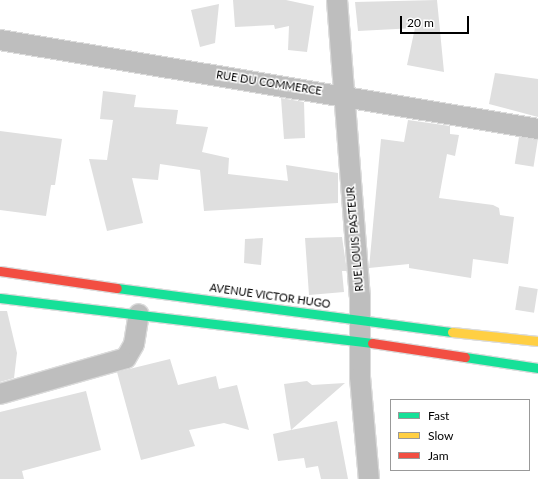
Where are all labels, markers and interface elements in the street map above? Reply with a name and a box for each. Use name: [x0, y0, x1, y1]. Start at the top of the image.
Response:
scale bar: [402, 8, 471, 34]
text: 20 m: [407, 15, 434, 30]
street label: RUE DU COMMERCE: [215, 68, 323, 98]
street label: RUE LOUIS PASTEUR: [344, 186, 366, 292]
street label: AVENUE VICTOR HUGO: [209, 281, 331, 311]
legend: [390, 399, 530, 471]
text: Fast: [428, 408, 449, 423]
text: Slow: [428, 428, 453, 443]
text: Jam: [428, 448, 449, 463]

